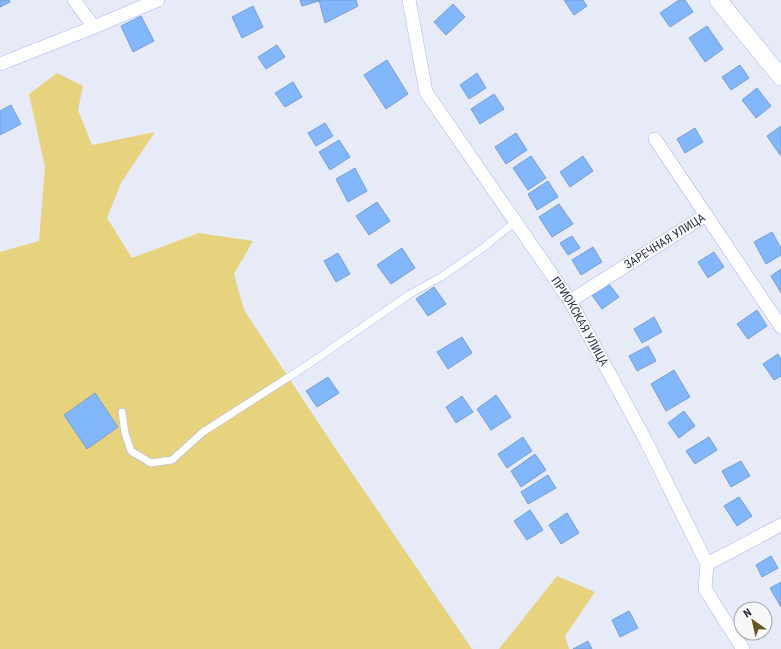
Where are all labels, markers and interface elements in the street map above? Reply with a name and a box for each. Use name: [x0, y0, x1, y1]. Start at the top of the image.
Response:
street label: ЗАРЕЧНАЯ УЛИЦА: [622, 210, 708, 272]
street label: ПРИОКСКАЯ УЛИЦА: [548, 274, 611, 369]
north arrow: [733, 601, 773, 641]
text: N: [741, 606, 754, 620]

